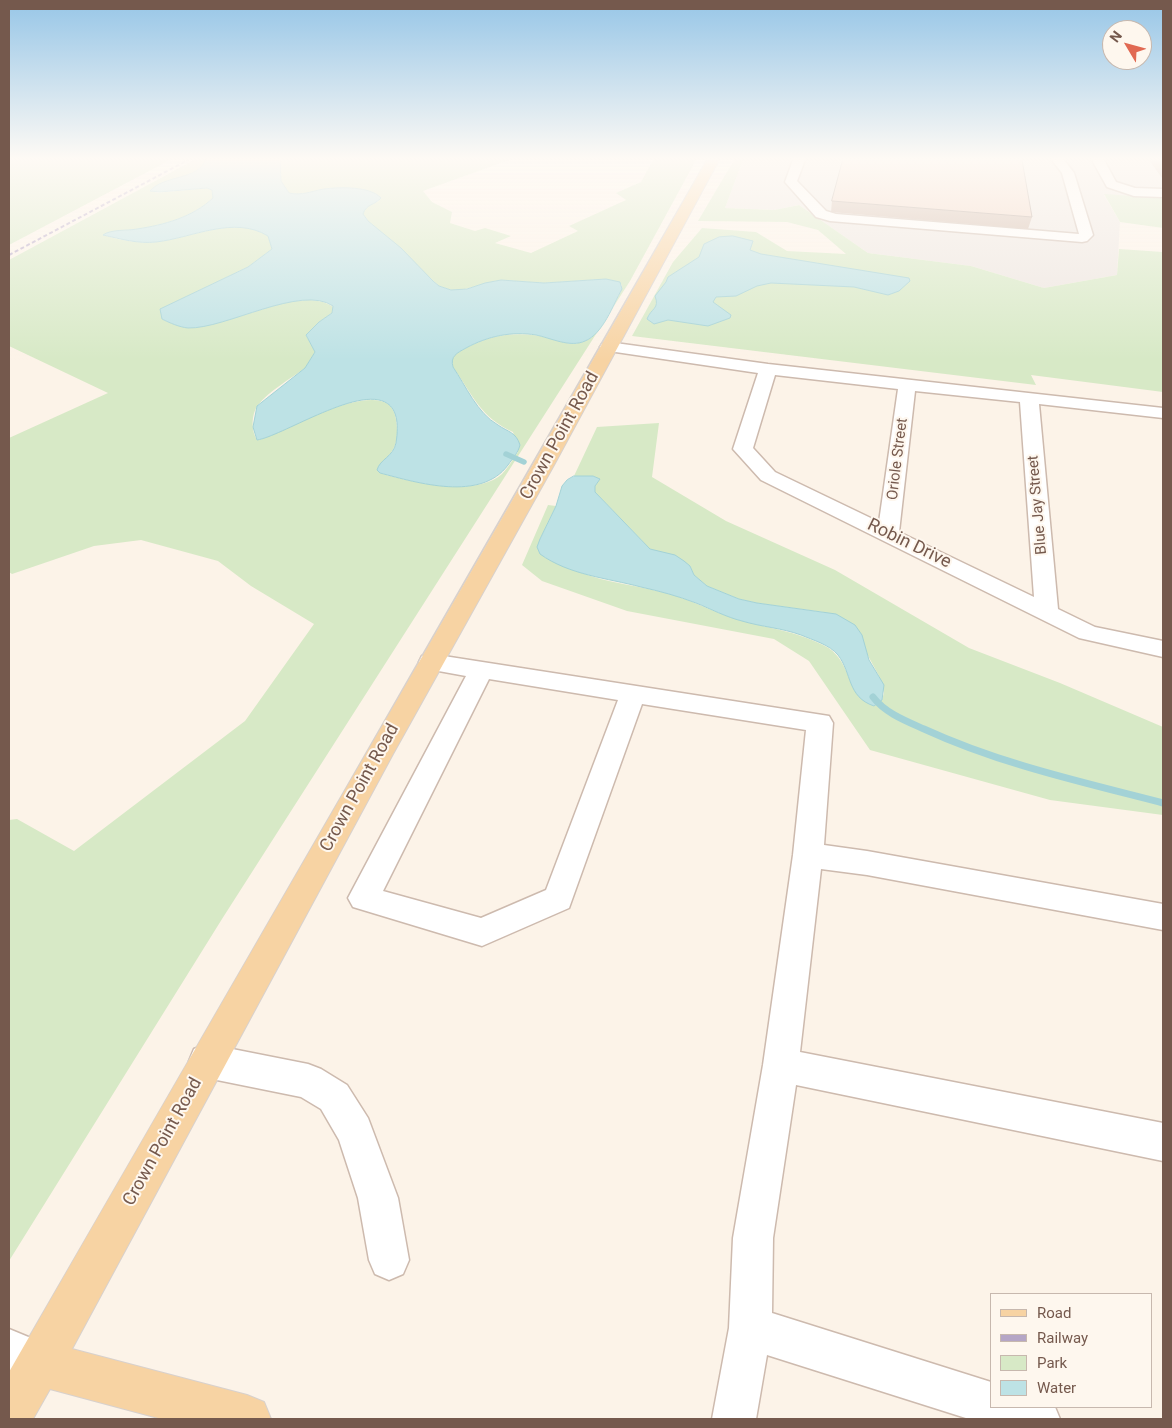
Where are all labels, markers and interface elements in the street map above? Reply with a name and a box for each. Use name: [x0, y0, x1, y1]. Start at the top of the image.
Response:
north arrow: [1102, 20, 1152, 70]
text: N: [1106, 28, 1125, 45]
street label: Crown Point Road: [516, 368, 604, 504]
street label: Oriole Street: [884, 417, 912, 501]
street label: Blue Jay Street: [1025, 455, 1051, 555]
street label: Robin Drive: [864, 514, 954, 574]
street label: Crown Point Road: [316, 720, 404, 856]
street label: Crown Point Road: [119, 1074, 207, 1210]
legend: [990, 1293, 1152, 1408]
text: Road: [1037, 1304, 1071, 1322]
text: Railway: [1037, 1329, 1088, 1347]
text: Park: [1037, 1354, 1067, 1372]
text: Water: [1037, 1379, 1076, 1397]

